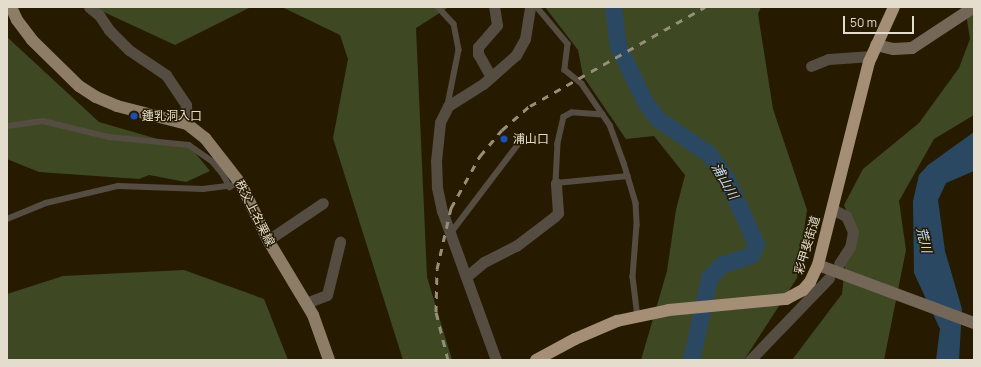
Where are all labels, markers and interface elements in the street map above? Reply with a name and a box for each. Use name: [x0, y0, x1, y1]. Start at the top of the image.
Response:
scale bar: [845, 8, 916, 34]
text: 50 m: [850, 14, 877, 31]
place label: 鍾乳洞入口: [142, 109, 202, 123]
marker: 鍾乳洞入口: [129, 111, 139, 121]
place label: 浦山口: [513, 132, 549, 146]
marker: 浦山口: [498, 133, 510, 145]
water label: 浦山川: [708, 160, 742, 202]
street label: 秩父上名栗線: [232, 178, 278, 248]
street label: 彩甲斐街道: [791, 214, 823, 276]
water label: 荒川: [913, 225, 935, 255]

